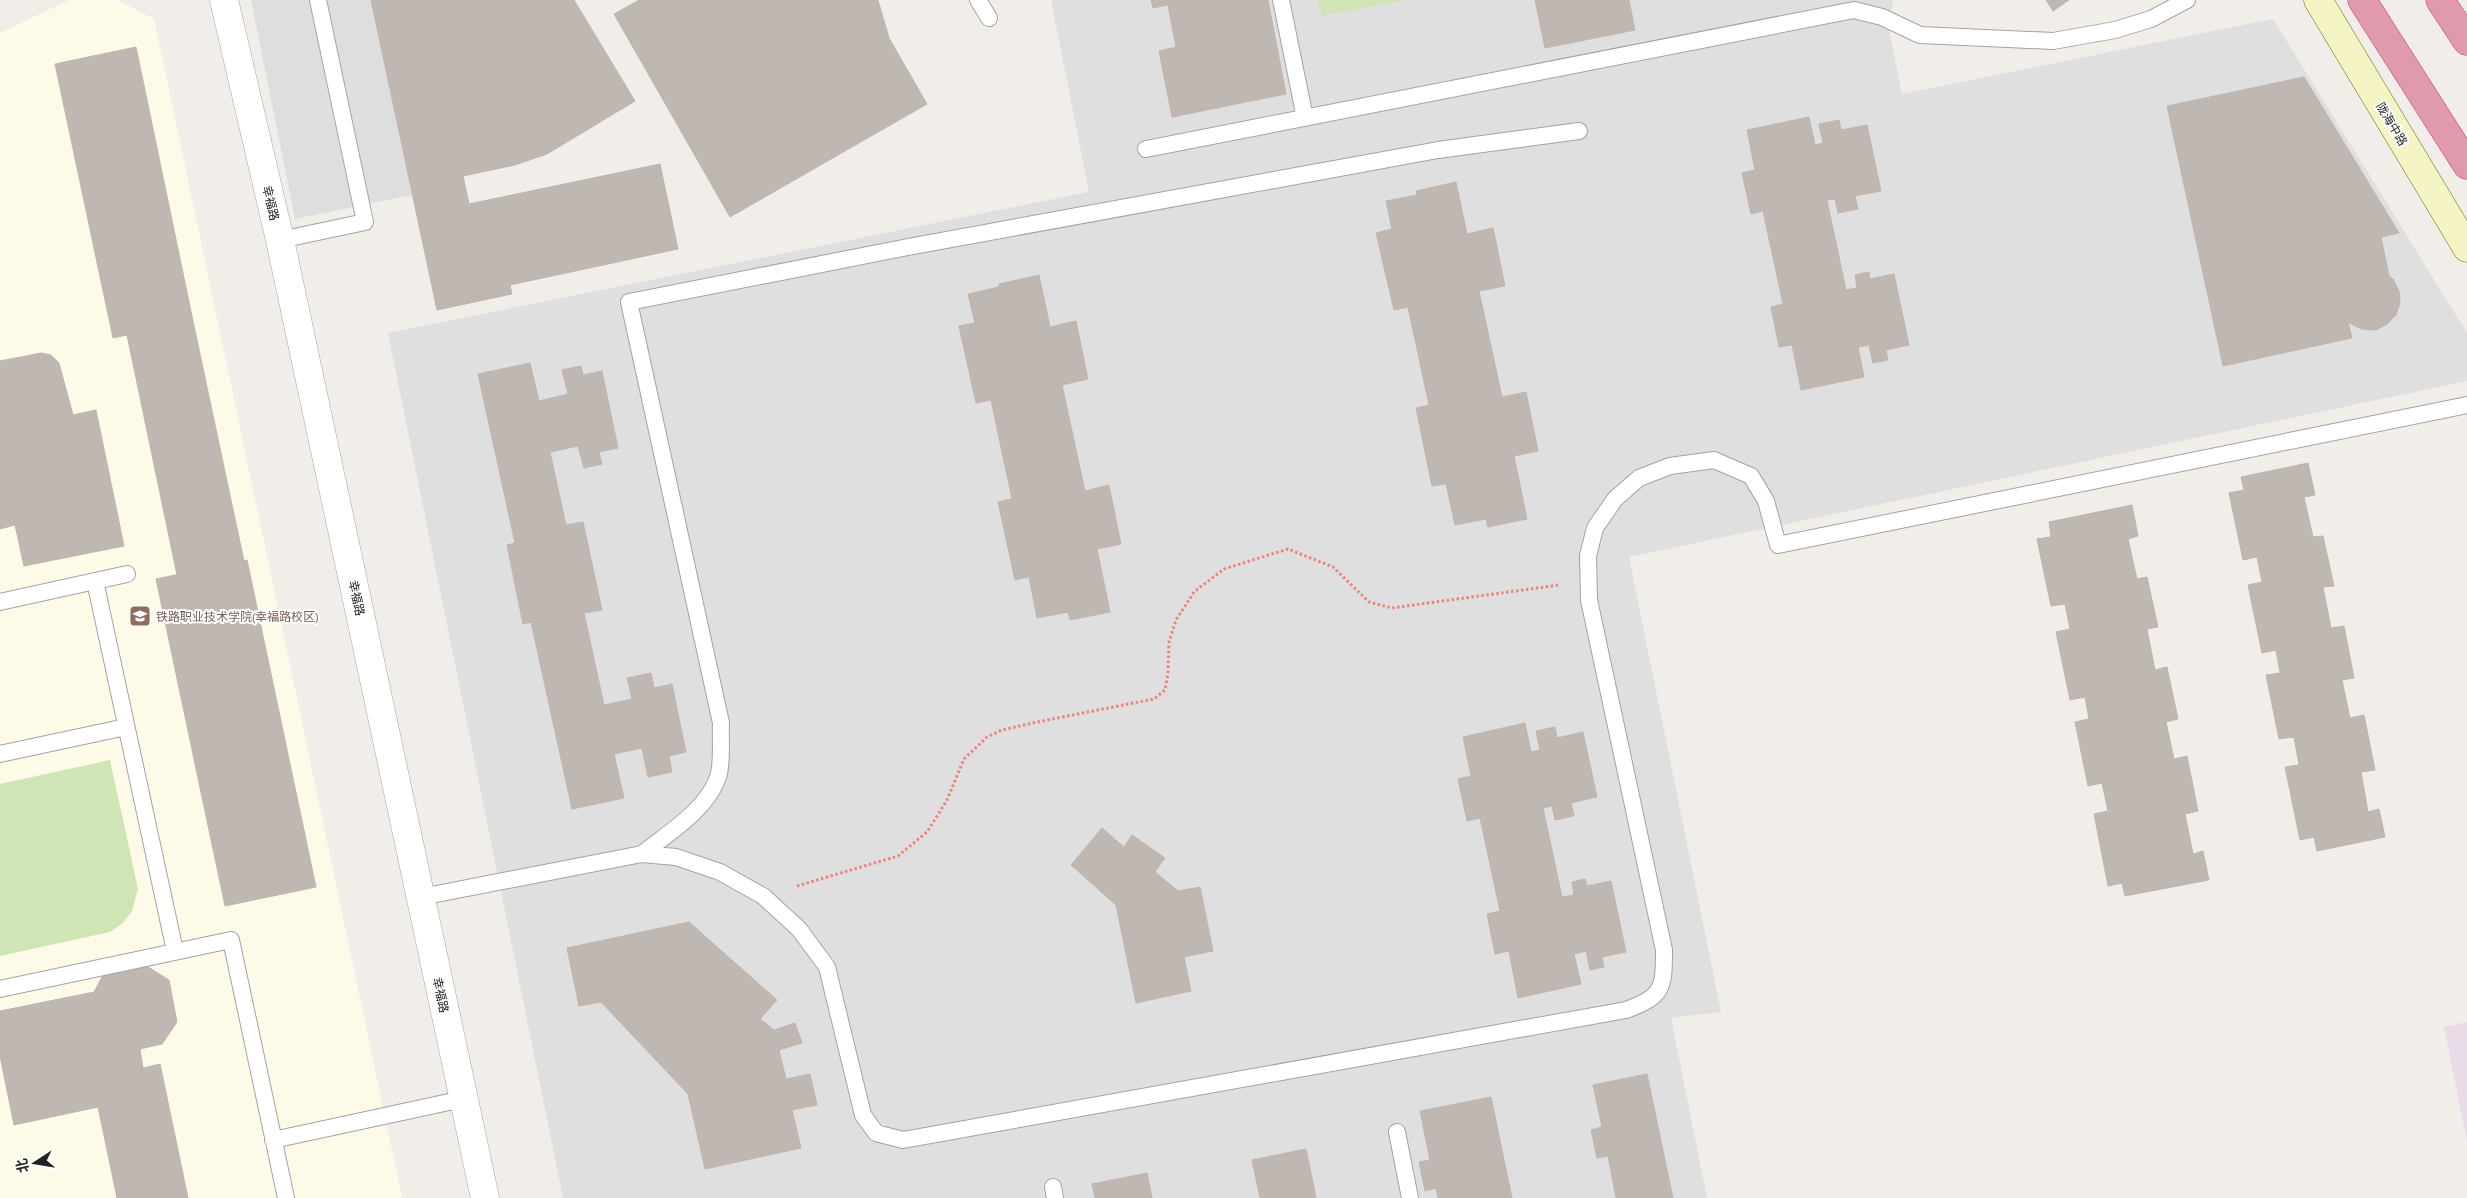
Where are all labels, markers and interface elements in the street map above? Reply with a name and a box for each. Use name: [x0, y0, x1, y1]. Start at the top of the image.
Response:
street label: 陇海中路: [2373, 100, 2411, 148]
street label: 幸福路: [260, 184, 282, 222]
street label: 幸福路: [346, 579, 368, 617]
school or university icon: 铁路职业技术学院(幸福路校区): [128, 604, 152, 628]
place label: 铁路职业技术学院(幸福路校区): [156, 609, 319, 624]
street label: 幸福路: [430, 976, 452, 1014]
north arrow: [10, 1138, 60, 1188]
text: 北: [12, 1157, 33, 1174]

